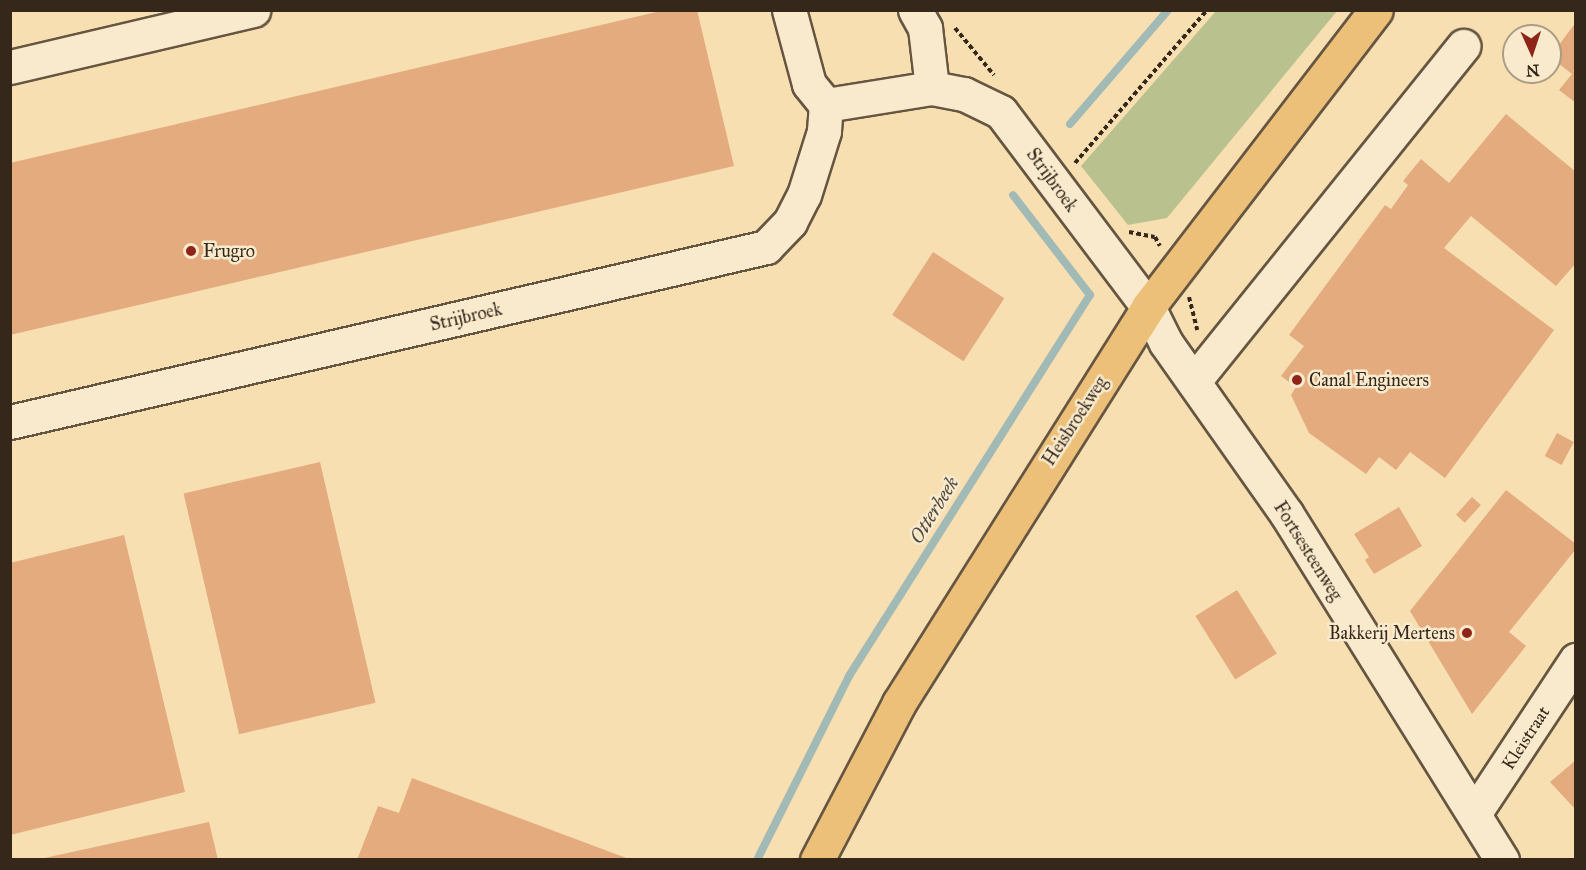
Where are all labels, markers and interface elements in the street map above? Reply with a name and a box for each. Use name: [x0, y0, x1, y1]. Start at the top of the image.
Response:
north arrow: [1502, 24, 1562, 84]
text: N: [1526, 61, 1540, 80]
street label: Strijbroek: [1022, 144, 1082, 216]
place label: Frugro: [203, 240, 255, 262]
marker: Frugro: [184, 244, 198, 258]
street label: Strijbroek: [428, 298, 504, 336]
place label: Canal Engineers: [1309, 369, 1429, 391]
street label: Heisbroekweg: [1038, 372, 1112, 470]
marker: Canal Engineers: [1290, 373, 1304, 387]
water label: Otterbeek: [904, 472, 964, 548]
street label: Fortsesteenweg: [1269, 497, 1347, 605]
place label: Bakkerij Mertens: [1329, 622, 1455, 644]
marker: Bakkerij Mertens: [1460, 626, 1474, 640]
street label: Kleistraat: [1498, 702, 1554, 774]

